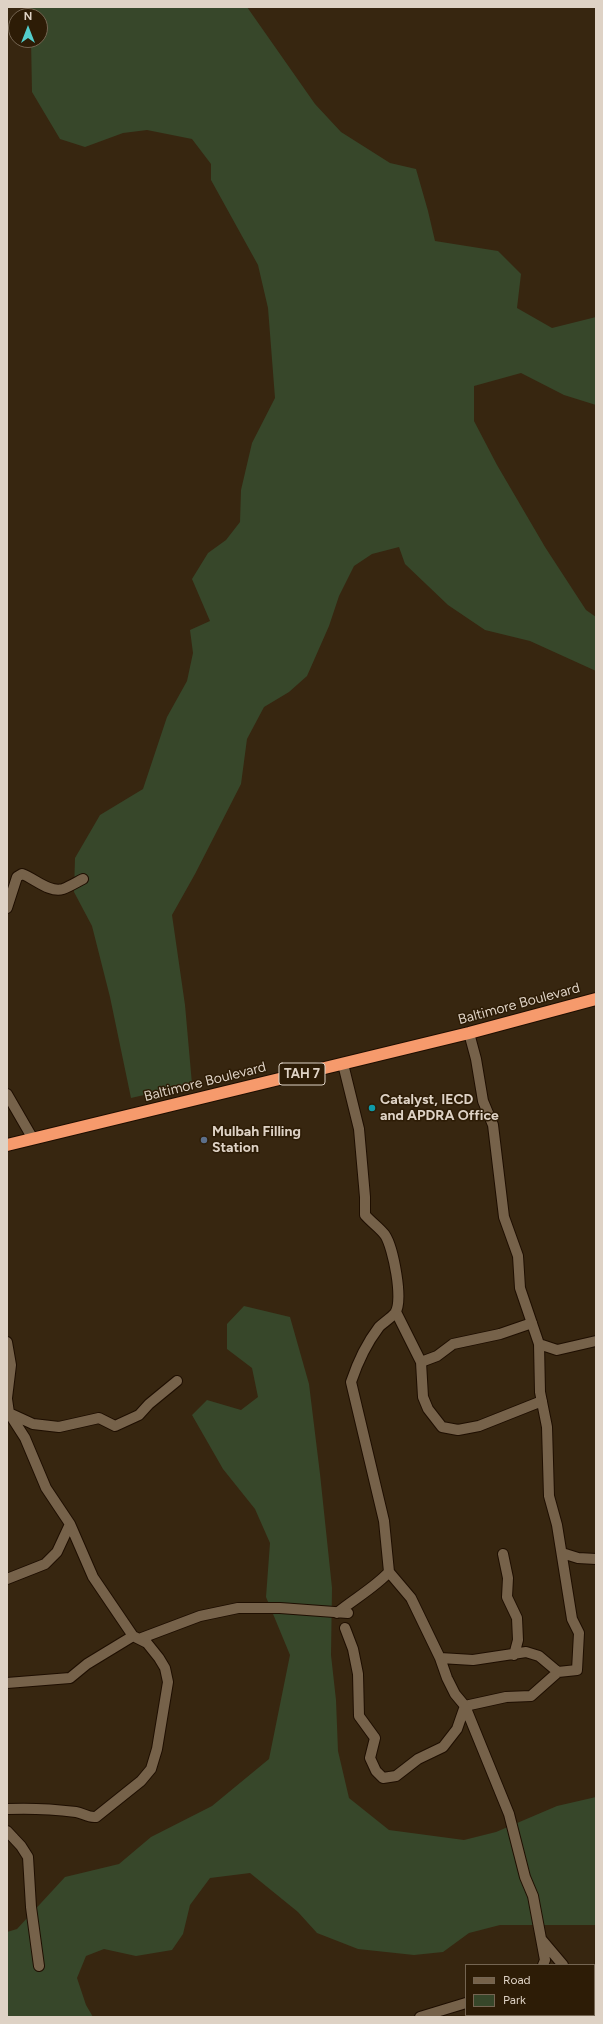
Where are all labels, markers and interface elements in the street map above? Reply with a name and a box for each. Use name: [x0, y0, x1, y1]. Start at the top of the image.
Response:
north arrow: [8, 8, 48, 48]
text: N: [24, 10, 32, 23]
street label: Baltimore Boulevard: [456, 980, 582, 1028]
street label: Baltimore Boulevard: [142, 1059, 268, 1105]
road number: TAH 7: [279, 1063, 325, 1085]
place label: Catalyst, IECD and APDRA Office: [380, 1092, 499, 1124]
marker: Catalyst, IECD and APDRA Office: [367, 1103, 377, 1113]
place label: Mulbah Filling Station: [212, 1124, 301, 1156]
marker: Mulbah Filling Station: [199, 1135, 209, 1145]
legend: [465, 1964, 595, 2016]
text: Road: [503, 1973, 531, 1987]
text: Park: [503, 1993, 526, 2007]

